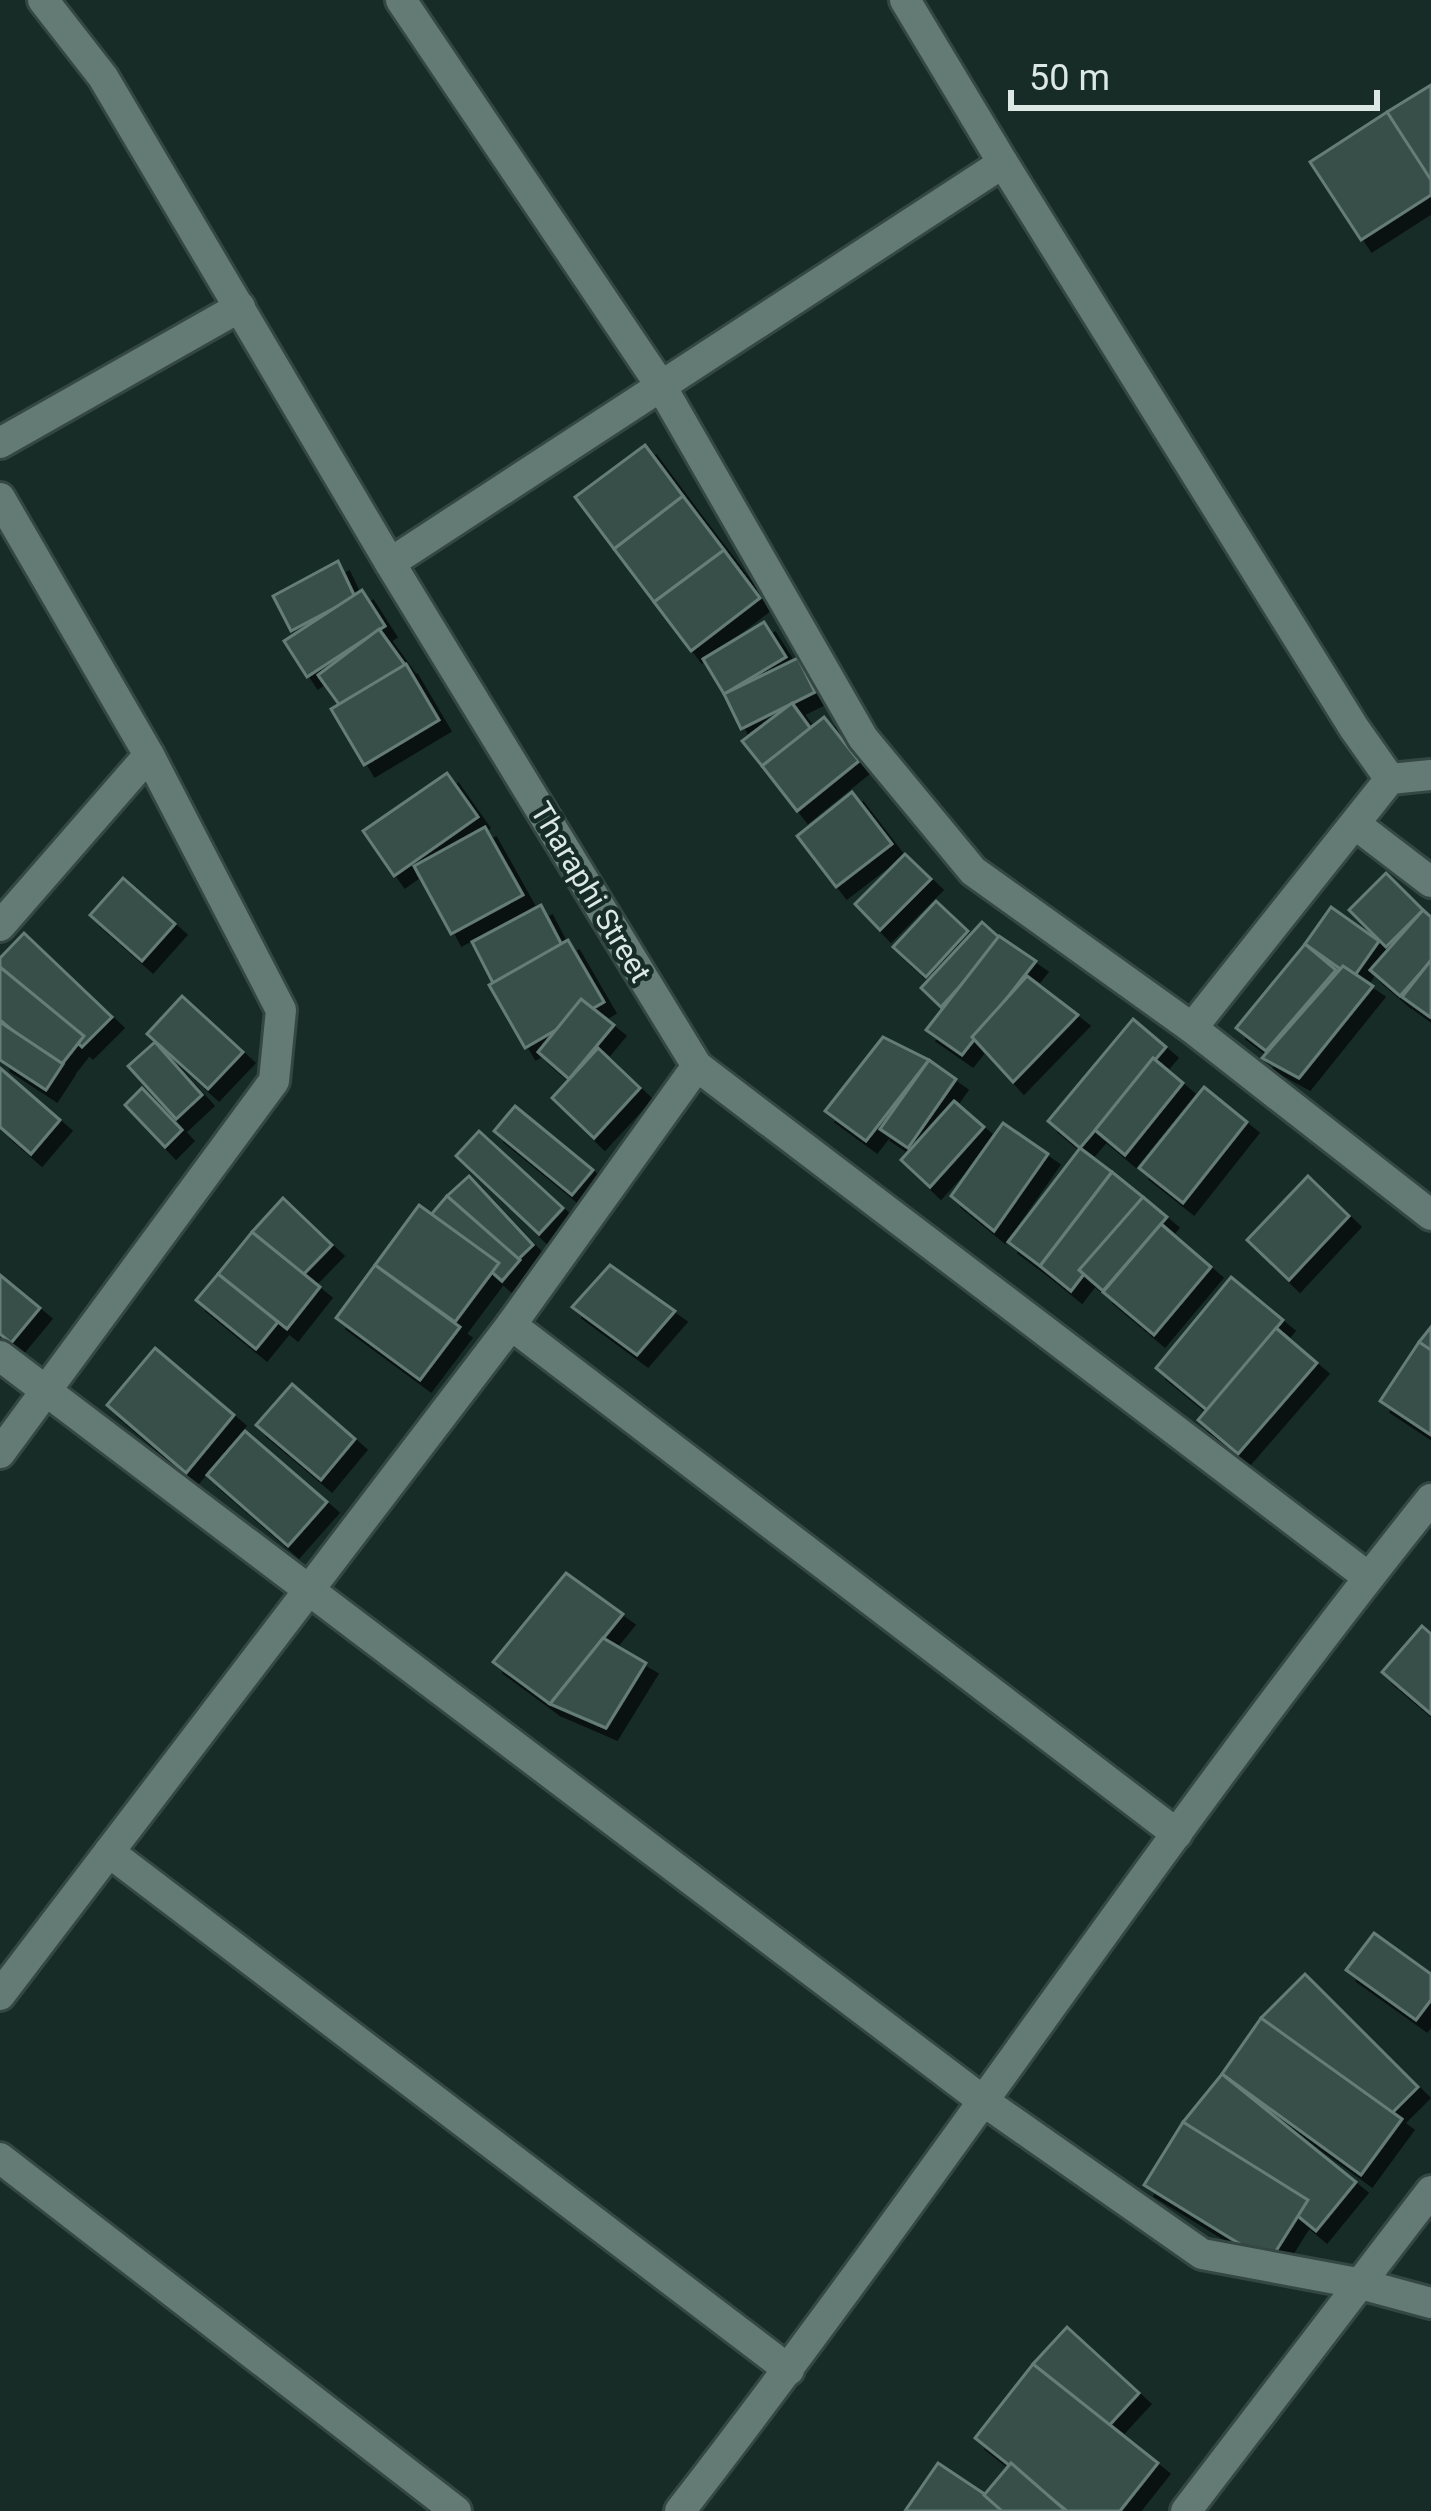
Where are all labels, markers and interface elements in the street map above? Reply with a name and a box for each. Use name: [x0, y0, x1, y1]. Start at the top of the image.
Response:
scale bar: [1011, 36, 1377, 110]
text: 50 m: [1029, 57, 1110, 99]
street label: Tharaphi Street: [523, 796, 659, 988]

